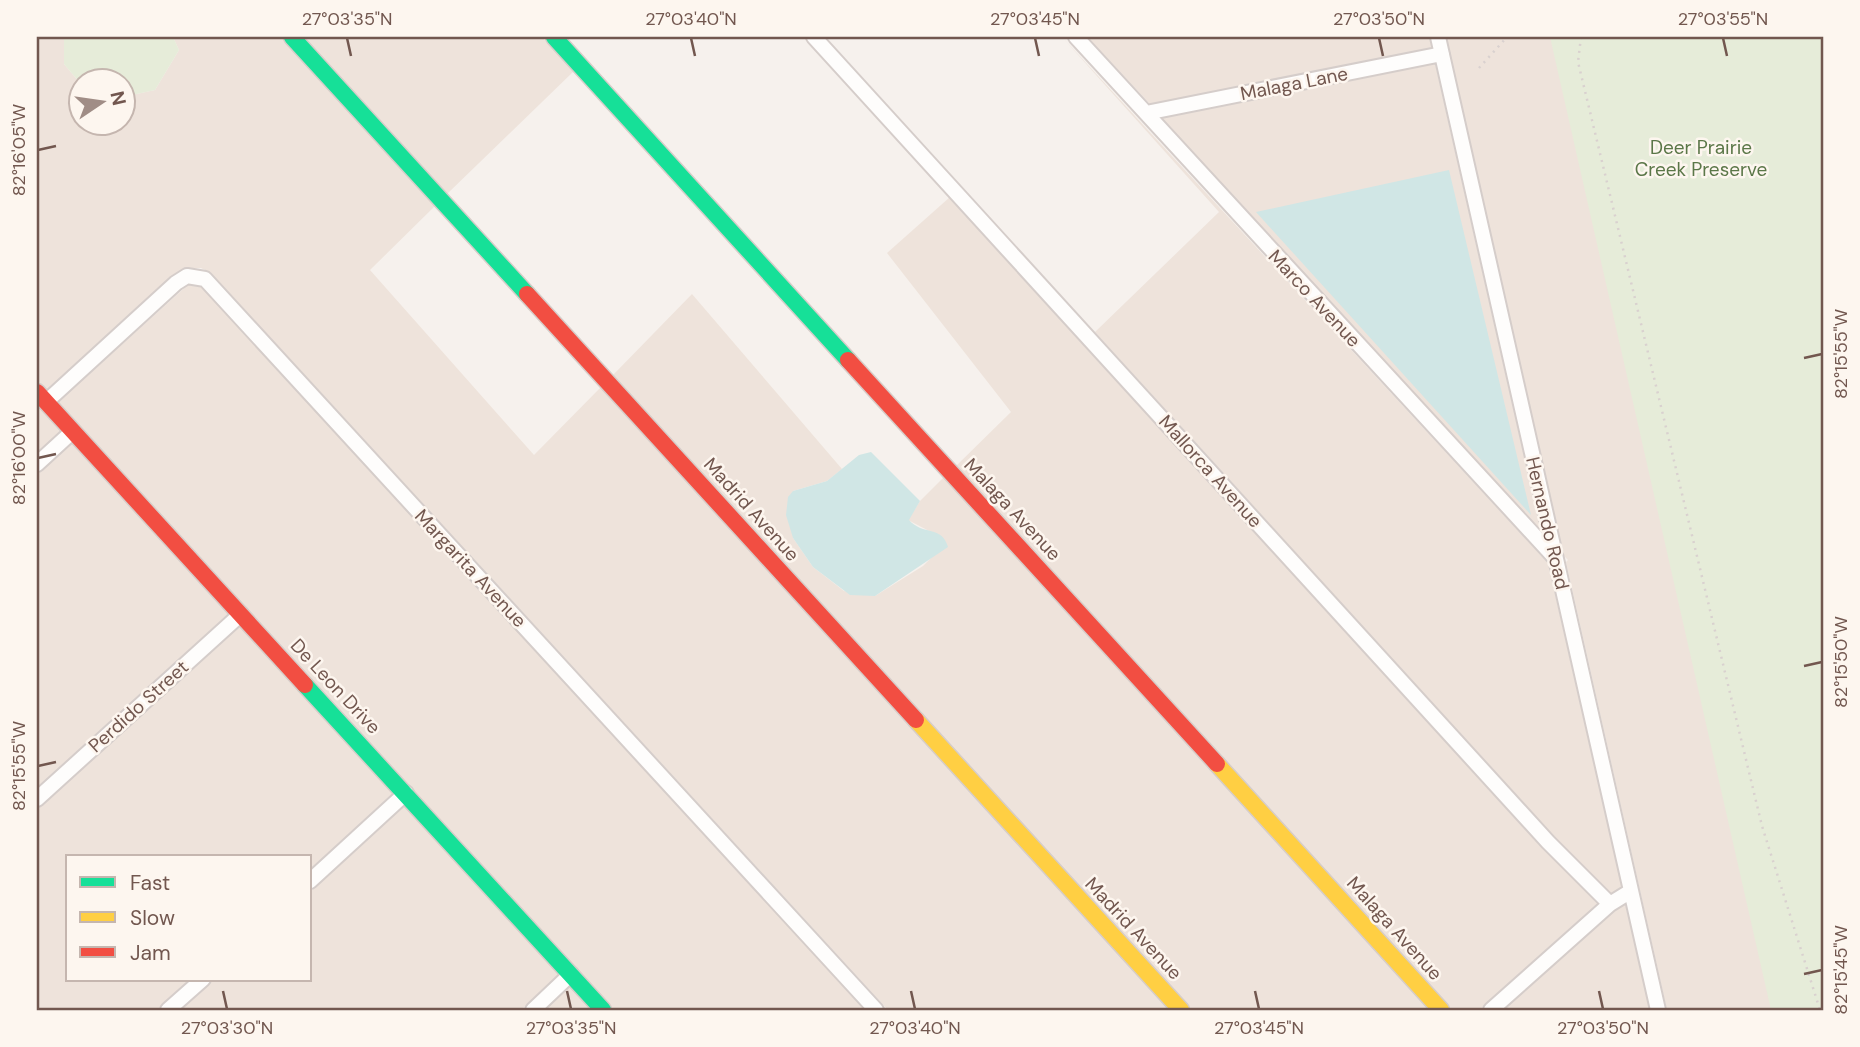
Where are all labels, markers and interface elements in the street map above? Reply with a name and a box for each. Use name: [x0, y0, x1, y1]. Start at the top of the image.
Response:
text: 27°03'35"N: [302, 7, 392, 31]
text: 27°03'40"N: [645, 7, 737, 31]
text: 27°03'45"N: [990, 7, 1080, 31]
text: 27°03'50"N: [1333, 7, 1425, 31]
text: 27°03'55"N: [1678, 7, 1768, 31]
street label: Malaga Lane: [1238, 61, 1350, 106]
north arrow: [66, 66, 136, 136]
text: N: [104, 89, 132, 108]
text: 82°16'05"W: [7, 104, 31, 196]
park label: Deer Prairie Creek Preserve: [1635, 135, 1767, 182]
street label: Marco Avenue: [1263, 244, 1366, 352]
text: 82°15'55"W: [1829, 309, 1853, 399]
street label: Mallorca Avenue: [1153, 410, 1268, 533]
text: 82°16'00"W: [7, 411, 31, 505]
street label: Madrid Avenue: [698, 452, 805, 567]
street label: Malaga Avenue: [959, 453, 1067, 566]
street label: Hernando Road: [1520, 454, 1575, 592]
street label: Margarita Avenue: [409, 504, 532, 633]
text: 82°15'50"W: [1829, 616, 1853, 708]
street label: De Leon Drive: [285, 633, 386, 739]
street label: Perdido Street: [83, 655, 194, 758]
text: 82°15'55"W: [7, 721, 31, 811]
legend: [66, 855, 312, 981]
text: Fast: [130, 869, 170, 897]
street label: Malaga Avenue: [1341, 871, 1448, 986]
street label: Madrid Avenue: [1080, 872, 1188, 985]
text: Slow: [130, 904, 175, 932]
text: 82°15'45"W: [1829, 925, 1853, 1015]
text: Jam: [130, 939, 171, 967]
text: 27°03'30"N: [181, 1016, 273, 1040]
text: 27°03'35"N: [526, 1016, 616, 1040]
text: 27°03'40"N: [869, 1016, 961, 1040]
text: 27°03'45"N: [1214, 1016, 1304, 1040]
text: 27°03'50"N: [1557, 1016, 1649, 1040]

